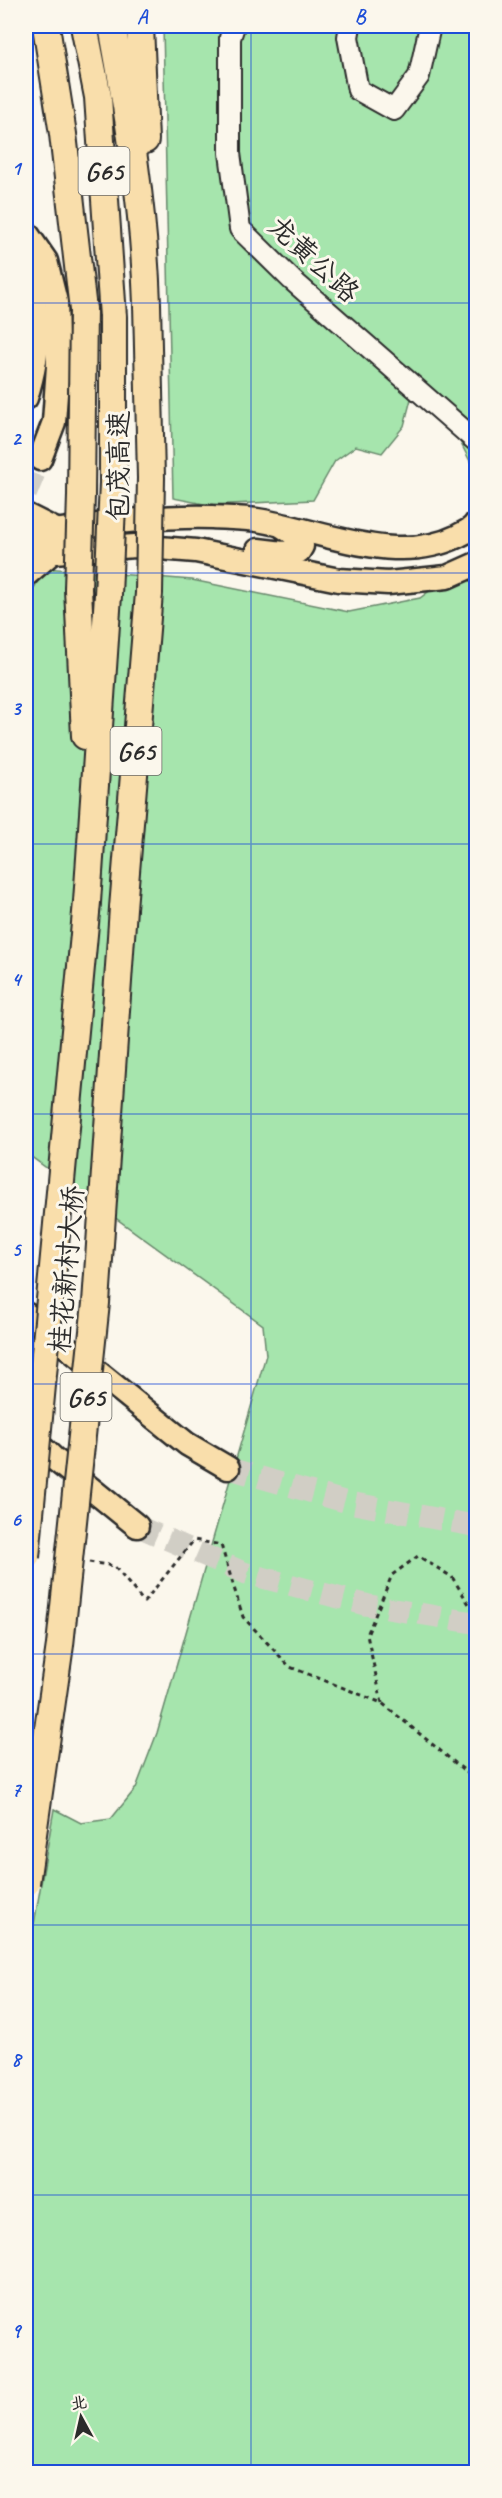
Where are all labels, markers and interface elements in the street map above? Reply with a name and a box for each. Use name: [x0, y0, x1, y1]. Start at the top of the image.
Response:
text: A: [137, 4, 149, 29]
text: B: [355, 4, 367, 29]
road number: G65: [78, 147, 130, 195]
text: 1: [12, 156, 23, 181]
street label: 龙黄公路: [261, 208, 367, 310]
street label: 包茂高速: [101, 410, 136, 522]
text: 2: [12, 426, 23, 451]
text: 3: [12, 696, 23, 721]
road number: G65: [110, 727, 162, 775]
text: 4: [12, 967, 24, 992]
street label: 桂花新村大桥: [41, 1184, 91, 1354]
text: 5: [12, 1237, 23, 1262]
road number: G65: [60, 1373, 112, 1421]
text: 6: [11, 1507, 22, 1532]
text: 7: [12, 1777, 23, 1802]
text: 8: [12, 2047, 24, 2072]
text: 9: [12, 2318, 23, 2343]
north arrow: [51, 2387, 111, 2447]
text: 北: [70, 2392, 88, 2414]

